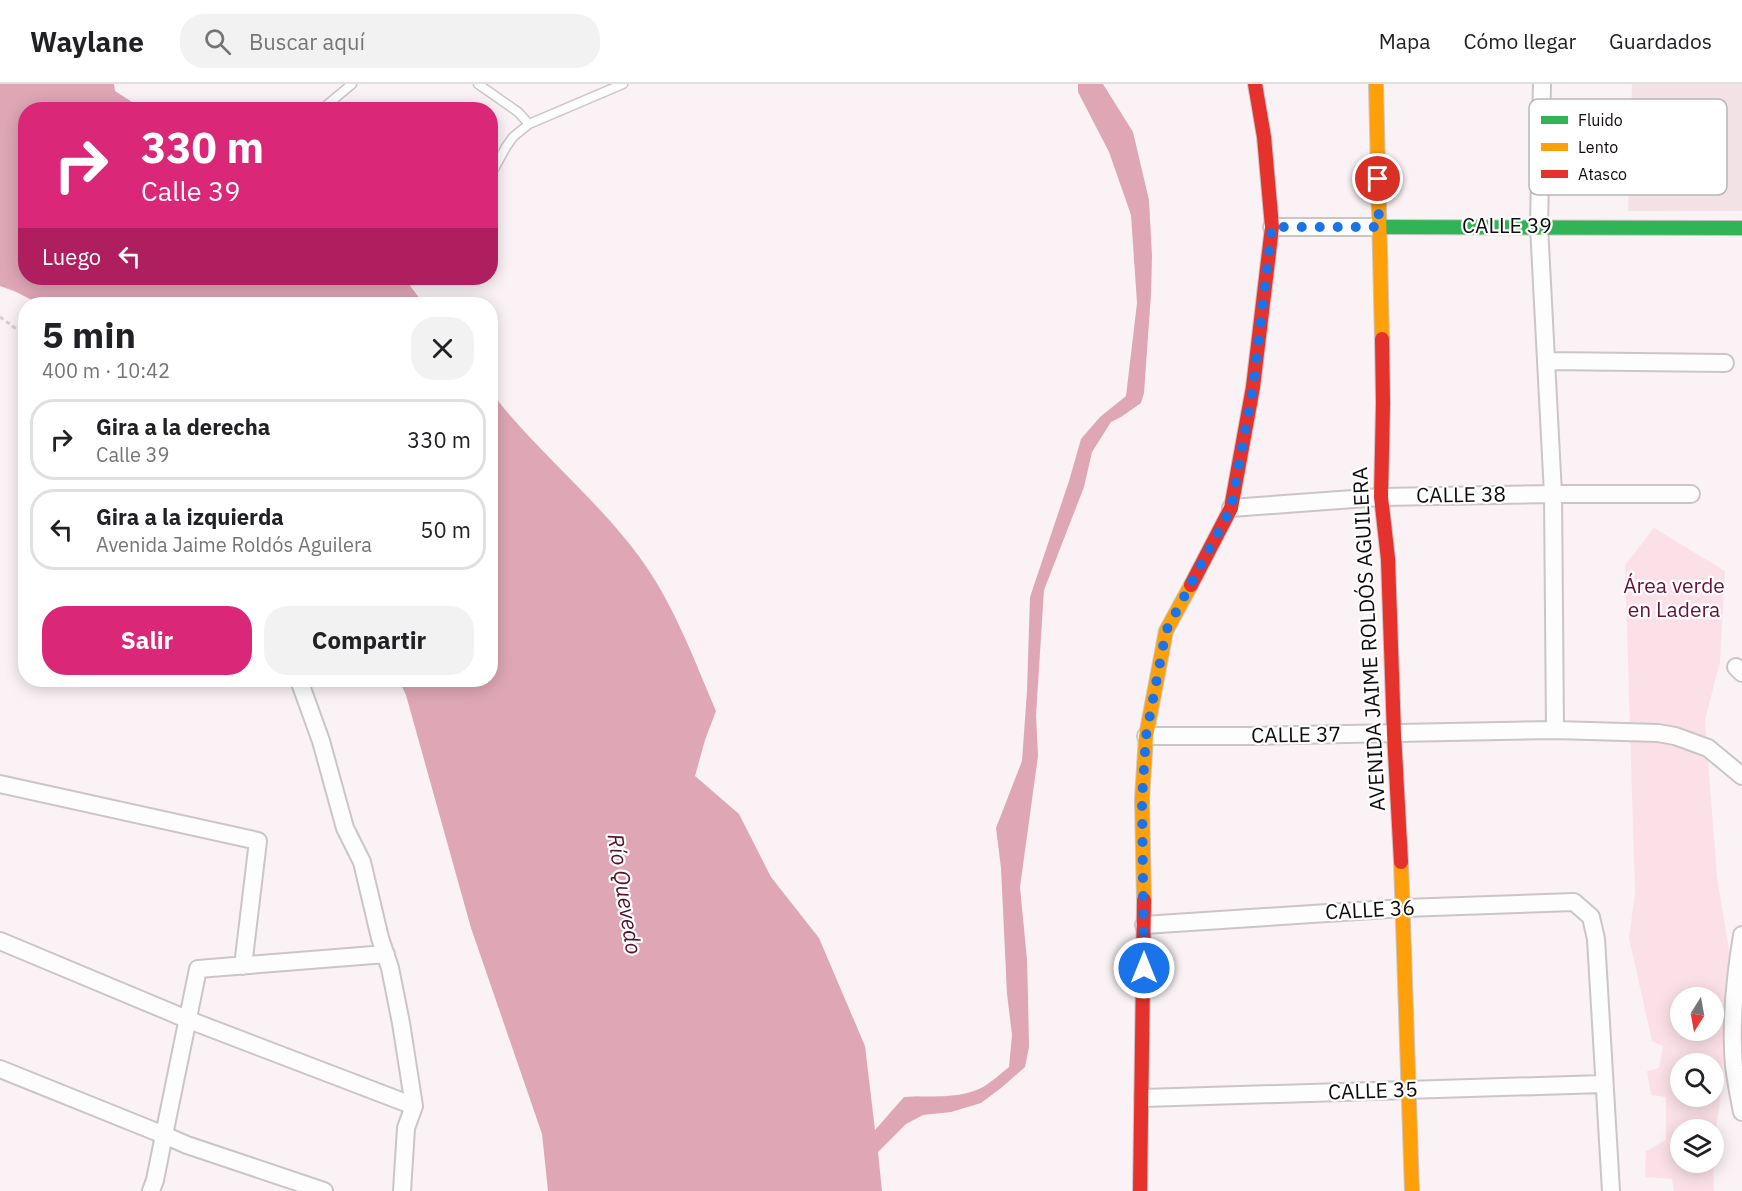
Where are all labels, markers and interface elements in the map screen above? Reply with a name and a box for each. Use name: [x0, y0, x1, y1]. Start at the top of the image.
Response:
search box: [180, 14, 600, 68]
text: Waylane: [30, 23, 144, 60]
icon: search: [201, 25, 234, 58]
text: Buscar aquí: [249, 27, 365, 56]
text: Mapa: [1379, 27, 1430, 55]
text: Cómo llegar: [1463, 27, 1576, 55]
text: Guardados: [1609, 27, 1712, 55]
legend: [1529, 99, 1727, 195]
text: Fluido: [1578, 110, 1623, 130]
text: 330 m: [141, 120, 264, 175]
icon: right: [42, 126, 120, 204]
text: Lento: [1578, 137, 1618, 157]
pin: [1352, 153, 1403, 204]
icon: arrive: [1361, 162, 1394, 195]
text: Atasco: [1578, 164, 1627, 184]
text: Calle 39: [141, 173, 240, 208]
street label: CALLE 39: [1462, 211, 1552, 239]
icon: left: [113, 240, 146, 273]
text: Luego: [42, 242, 101, 271]
text: 5 min: [42, 311, 136, 358]
button: close: [411, 317, 474, 380]
text: 400 m · 10:42: [42, 357, 170, 384]
text: Gira a la derecha: [96, 412, 270, 441]
icon: right: [45, 423, 78, 456]
text: 330 m: [407, 425, 471, 454]
text: Calle 39: [96, 441, 170, 468]
street label: AVENIDA JAIME ROLDÓS AGUILERA: [1345, 466, 1391, 812]
street label: CALLE 38: [1416, 479, 1506, 509]
text: Gira a la izquierda: [96, 502, 284, 531]
icon: left: [45, 513, 78, 546]
text: 50 m: [420, 515, 471, 544]
text: Avenida Jaime Roldós Aguilera: [96, 531, 372, 558]
park label: Área verde en Ladera: [1623, 571, 1725, 623]
button: Salir: [42, 606, 252, 675]
button: Compartir: [264, 606, 474, 675]
street label: CALLE 37: [1251, 719, 1341, 749]
water label: Río Quevedo: [602, 831, 649, 956]
street label: CALLE 36: [1324, 893, 1416, 925]
position arrow: [1112, 936, 1176, 1000]
north arrow: [1670, 987, 1724, 1041]
map controls: [1670, 987, 1724, 1173]
button: search: [1670, 1053, 1724, 1107]
street label: CALLE 35: [1328, 1074, 1418, 1106]
button: layers: [1670, 1119, 1724, 1173]

